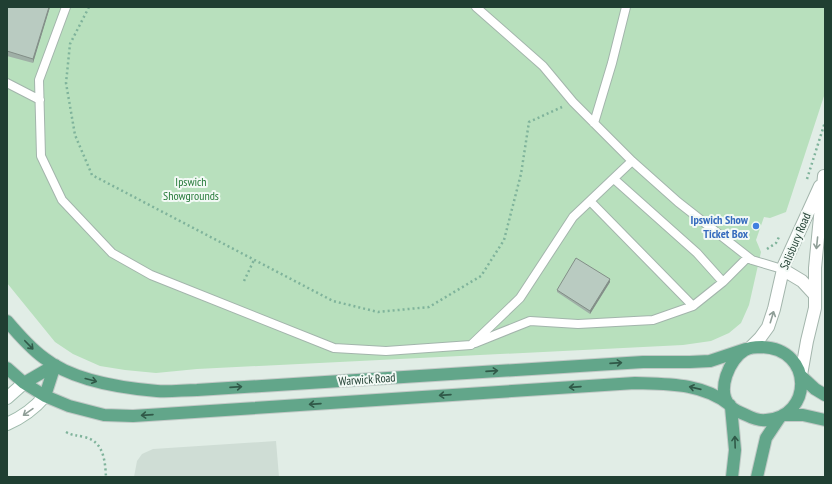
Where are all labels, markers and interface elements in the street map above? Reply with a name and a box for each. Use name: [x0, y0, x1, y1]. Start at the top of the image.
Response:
park label: Ipswich Showgrounds: [163, 174, 219, 203]
street label: Salisbury Road: [776, 210, 814, 272]
place label: Ipswich Show Ticket Box: [691, 212, 749, 241]
marker: Ipswich Show Ticket Box: [751, 221, 761, 231]
one-way arrow: [813, 236, 821, 249]
one-way arrow: [769, 310, 776, 323]
one-way arrow: [24, 340, 34, 350]
one-way arrow: [609, 360, 622, 367]
one-way arrow: [485, 368, 498, 375]
street label: Warwick Road: [338, 370, 396, 388]
one-way arrow: [84, 376, 97, 384]
one-way arrow: [569, 383, 582, 390]
one-way arrow: [689, 383, 702, 391]
one-way arrow: [229, 384, 242, 391]
one-way arrow: [439, 392, 452, 399]
one-way arrow: [309, 400, 322, 407]
one-way arrow: [23, 408, 34, 416]
one-way arrow: [141, 411, 154, 418]
one-way arrow: [731, 436, 739, 449]

